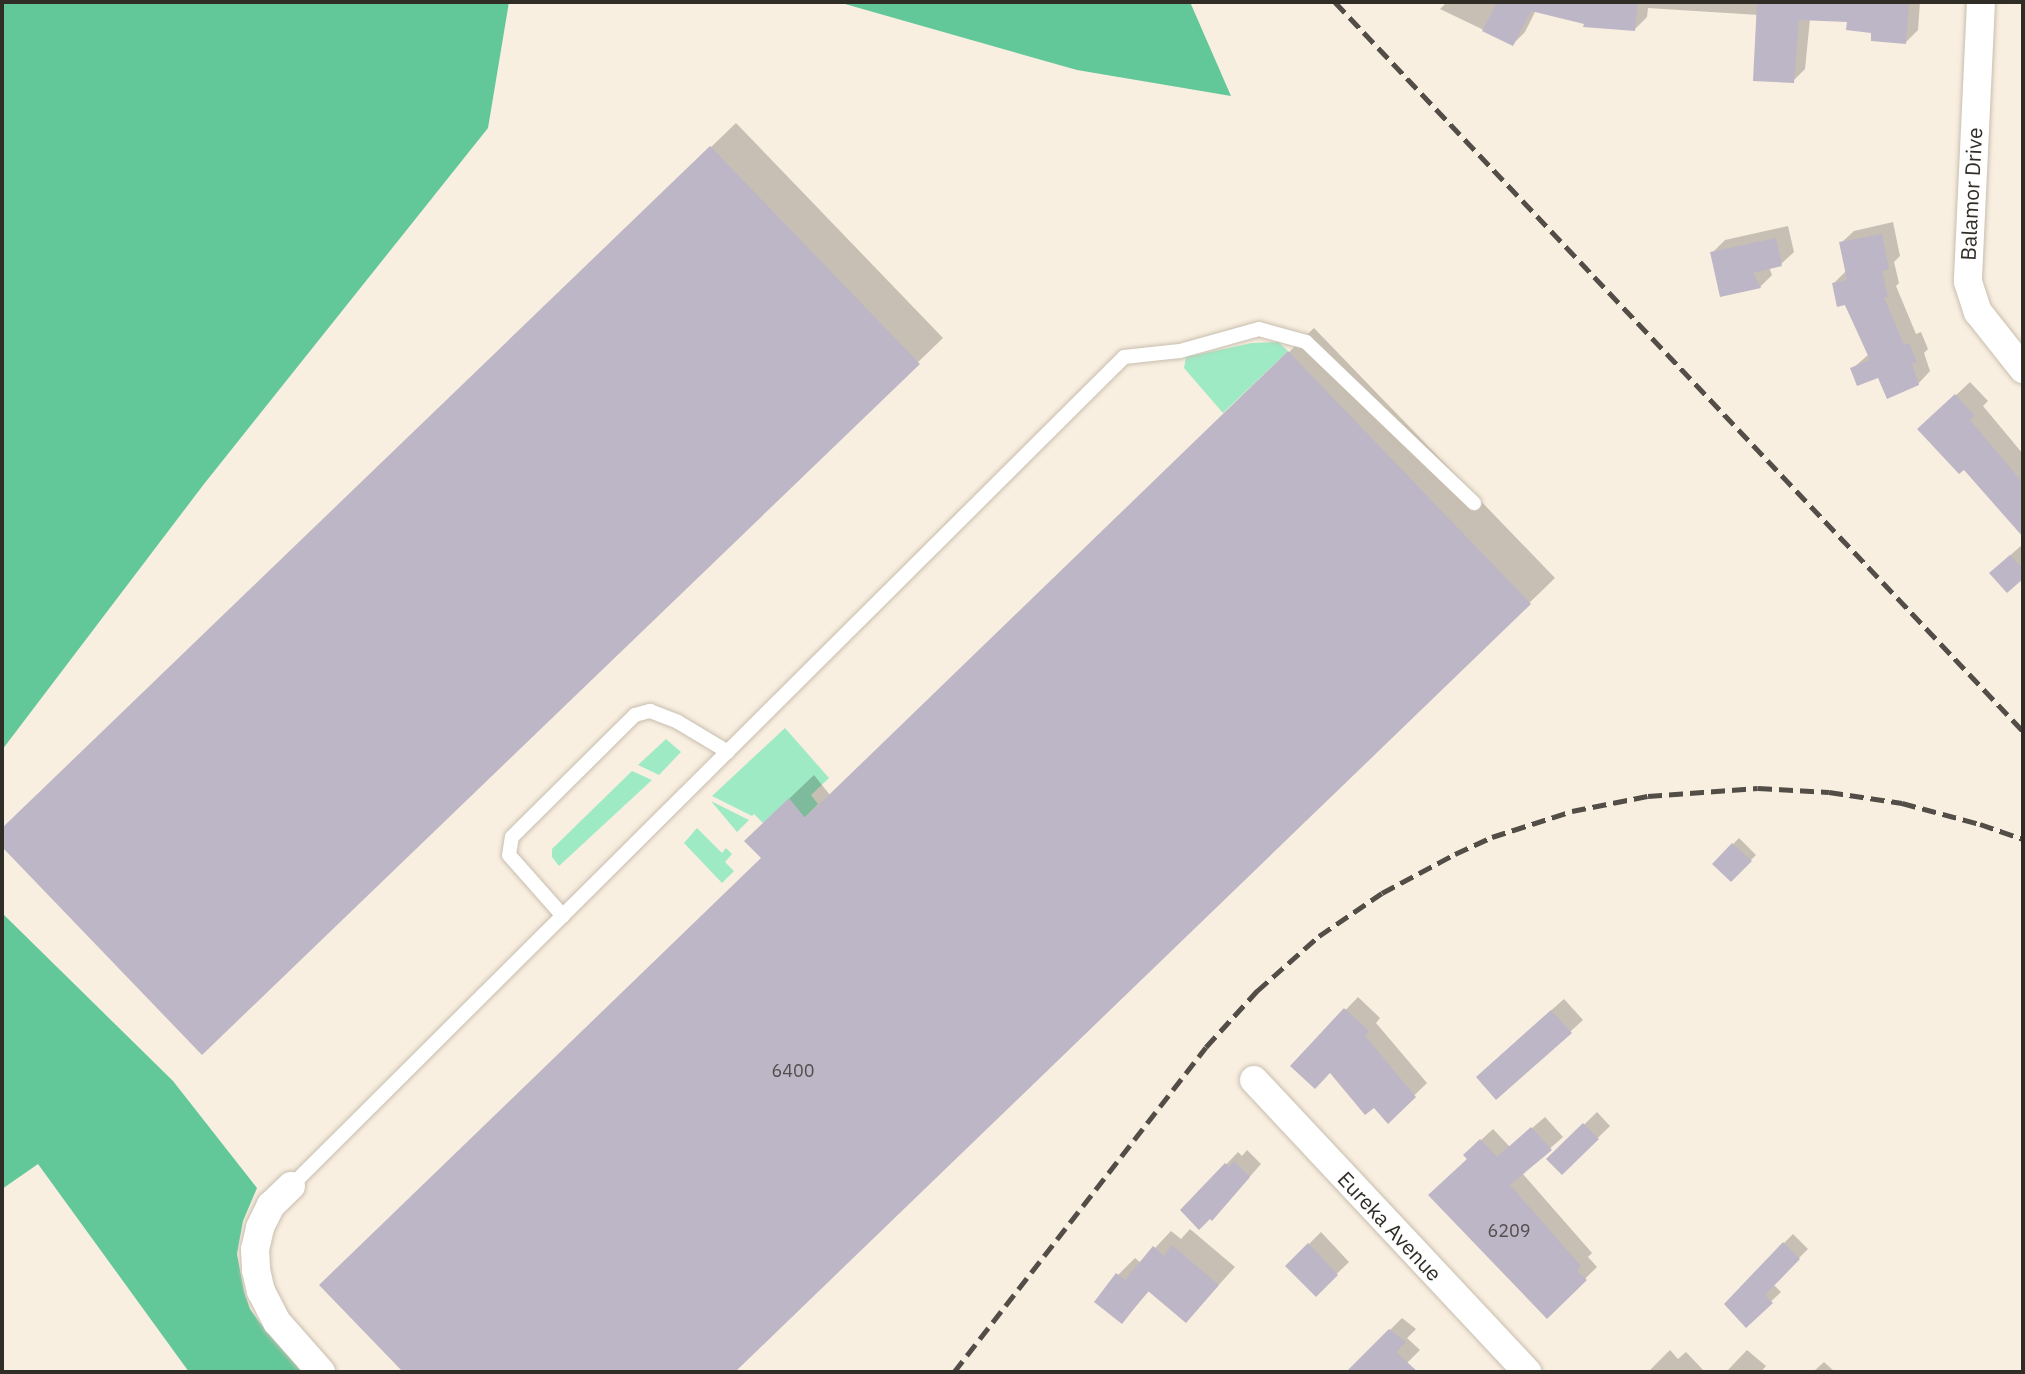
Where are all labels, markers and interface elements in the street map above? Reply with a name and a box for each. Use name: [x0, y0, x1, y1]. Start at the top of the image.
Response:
street label: Balamor Drive: [1955, 127, 1987, 261]
house number: 6400: [771, 1060, 815, 1082]
street label: Eureka Avenue: [1333, 1166, 1447, 1286]
house number: 6209: [1487, 1220, 1531, 1242]

